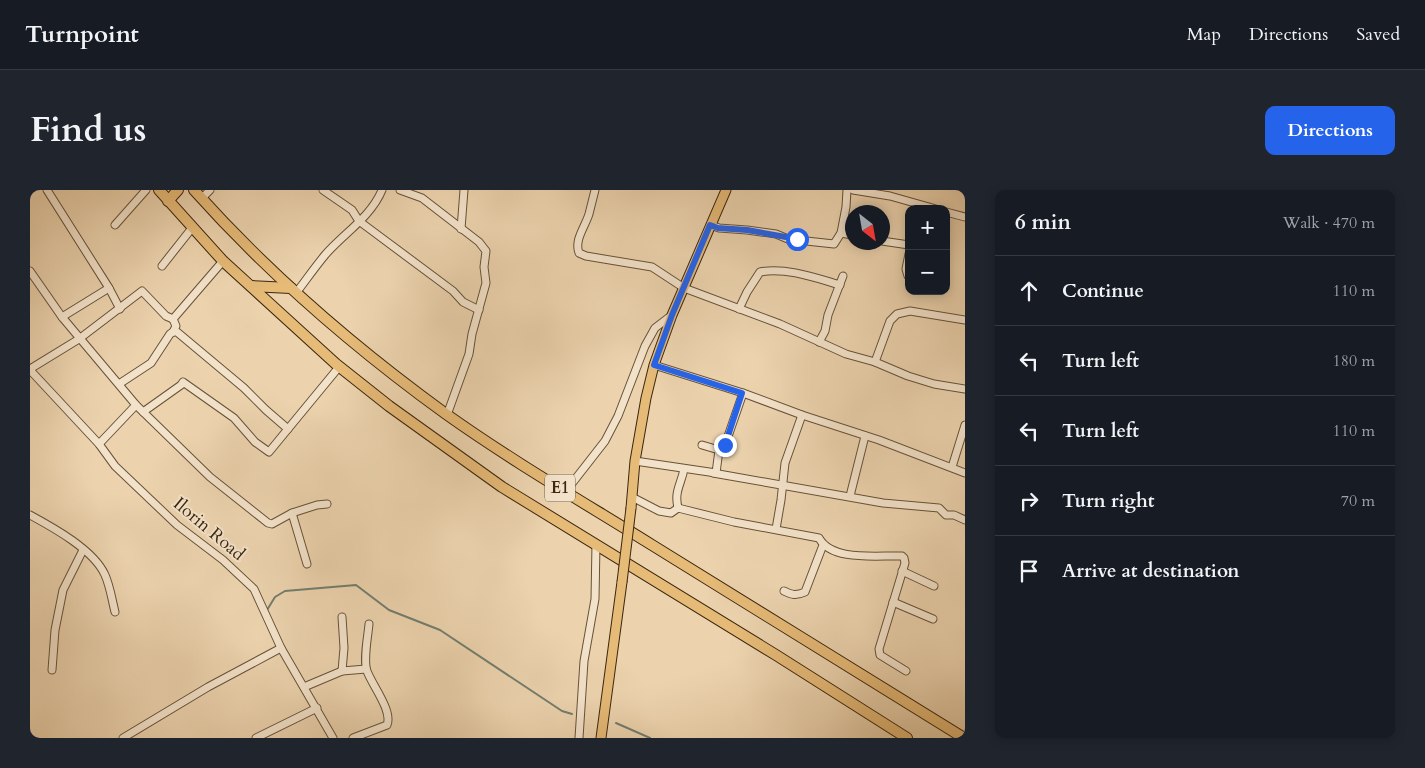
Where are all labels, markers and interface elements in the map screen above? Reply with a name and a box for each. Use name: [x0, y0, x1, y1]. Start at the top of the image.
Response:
text: Turnpoint: [25, 18, 139, 51]
text: Map: [1187, 22, 1221, 47]
text: Directions: [1249, 22, 1328, 47]
text: Saved: [1356, 22, 1400, 47]
text: Find us: [30, 106, 146, 154]
button: Directions: [1265, 106, 1395, 155]
north arrow: [845, 205, 890, 250]
map controls: [905, 205, 950, 295]
button: +: [905, 205, 950, 250]
text: 6 min: [1015, 208, 1071, 237]
text: Walk · 470 m: [1283, 212, 1375, 234]
route start: [786, 228, 809, 251]
button: −: [905, 250, 950, 295]
icon: ahead: [1015, 277, 1043, 305]
text: Continue: [1062, 278, 1144, 304]
text: 110 m: [1333, 280, 1375, 302]
icon: left: [1015, 347, 1043, 375]
text: Turn left: [1062, 348, 1139, 374]
text: 180 m: [1333, 350, 1375, 372]
icon: left: [1015, 417, 1043, 445]
text: Turn left: [1062, 418, 1139, 444]
text: 110 m: [1333, 420, 1375, 442]
route end: [714, 434, 737, 457]
road number: E1: [545, 474, 575, 502]
icon: right: [1015, 487, 1043, 515]
text: Turn right: [1062, 488, 1154, 514]
text: 70 m: [1341, 490, 1375, 512]
street label: Ilorin Road: [168, 492, 251, 567]
icon: arrive: [1015, 557, 1043, 585]
text: Arrive at destination: [1062, 558, 1239, 584]

